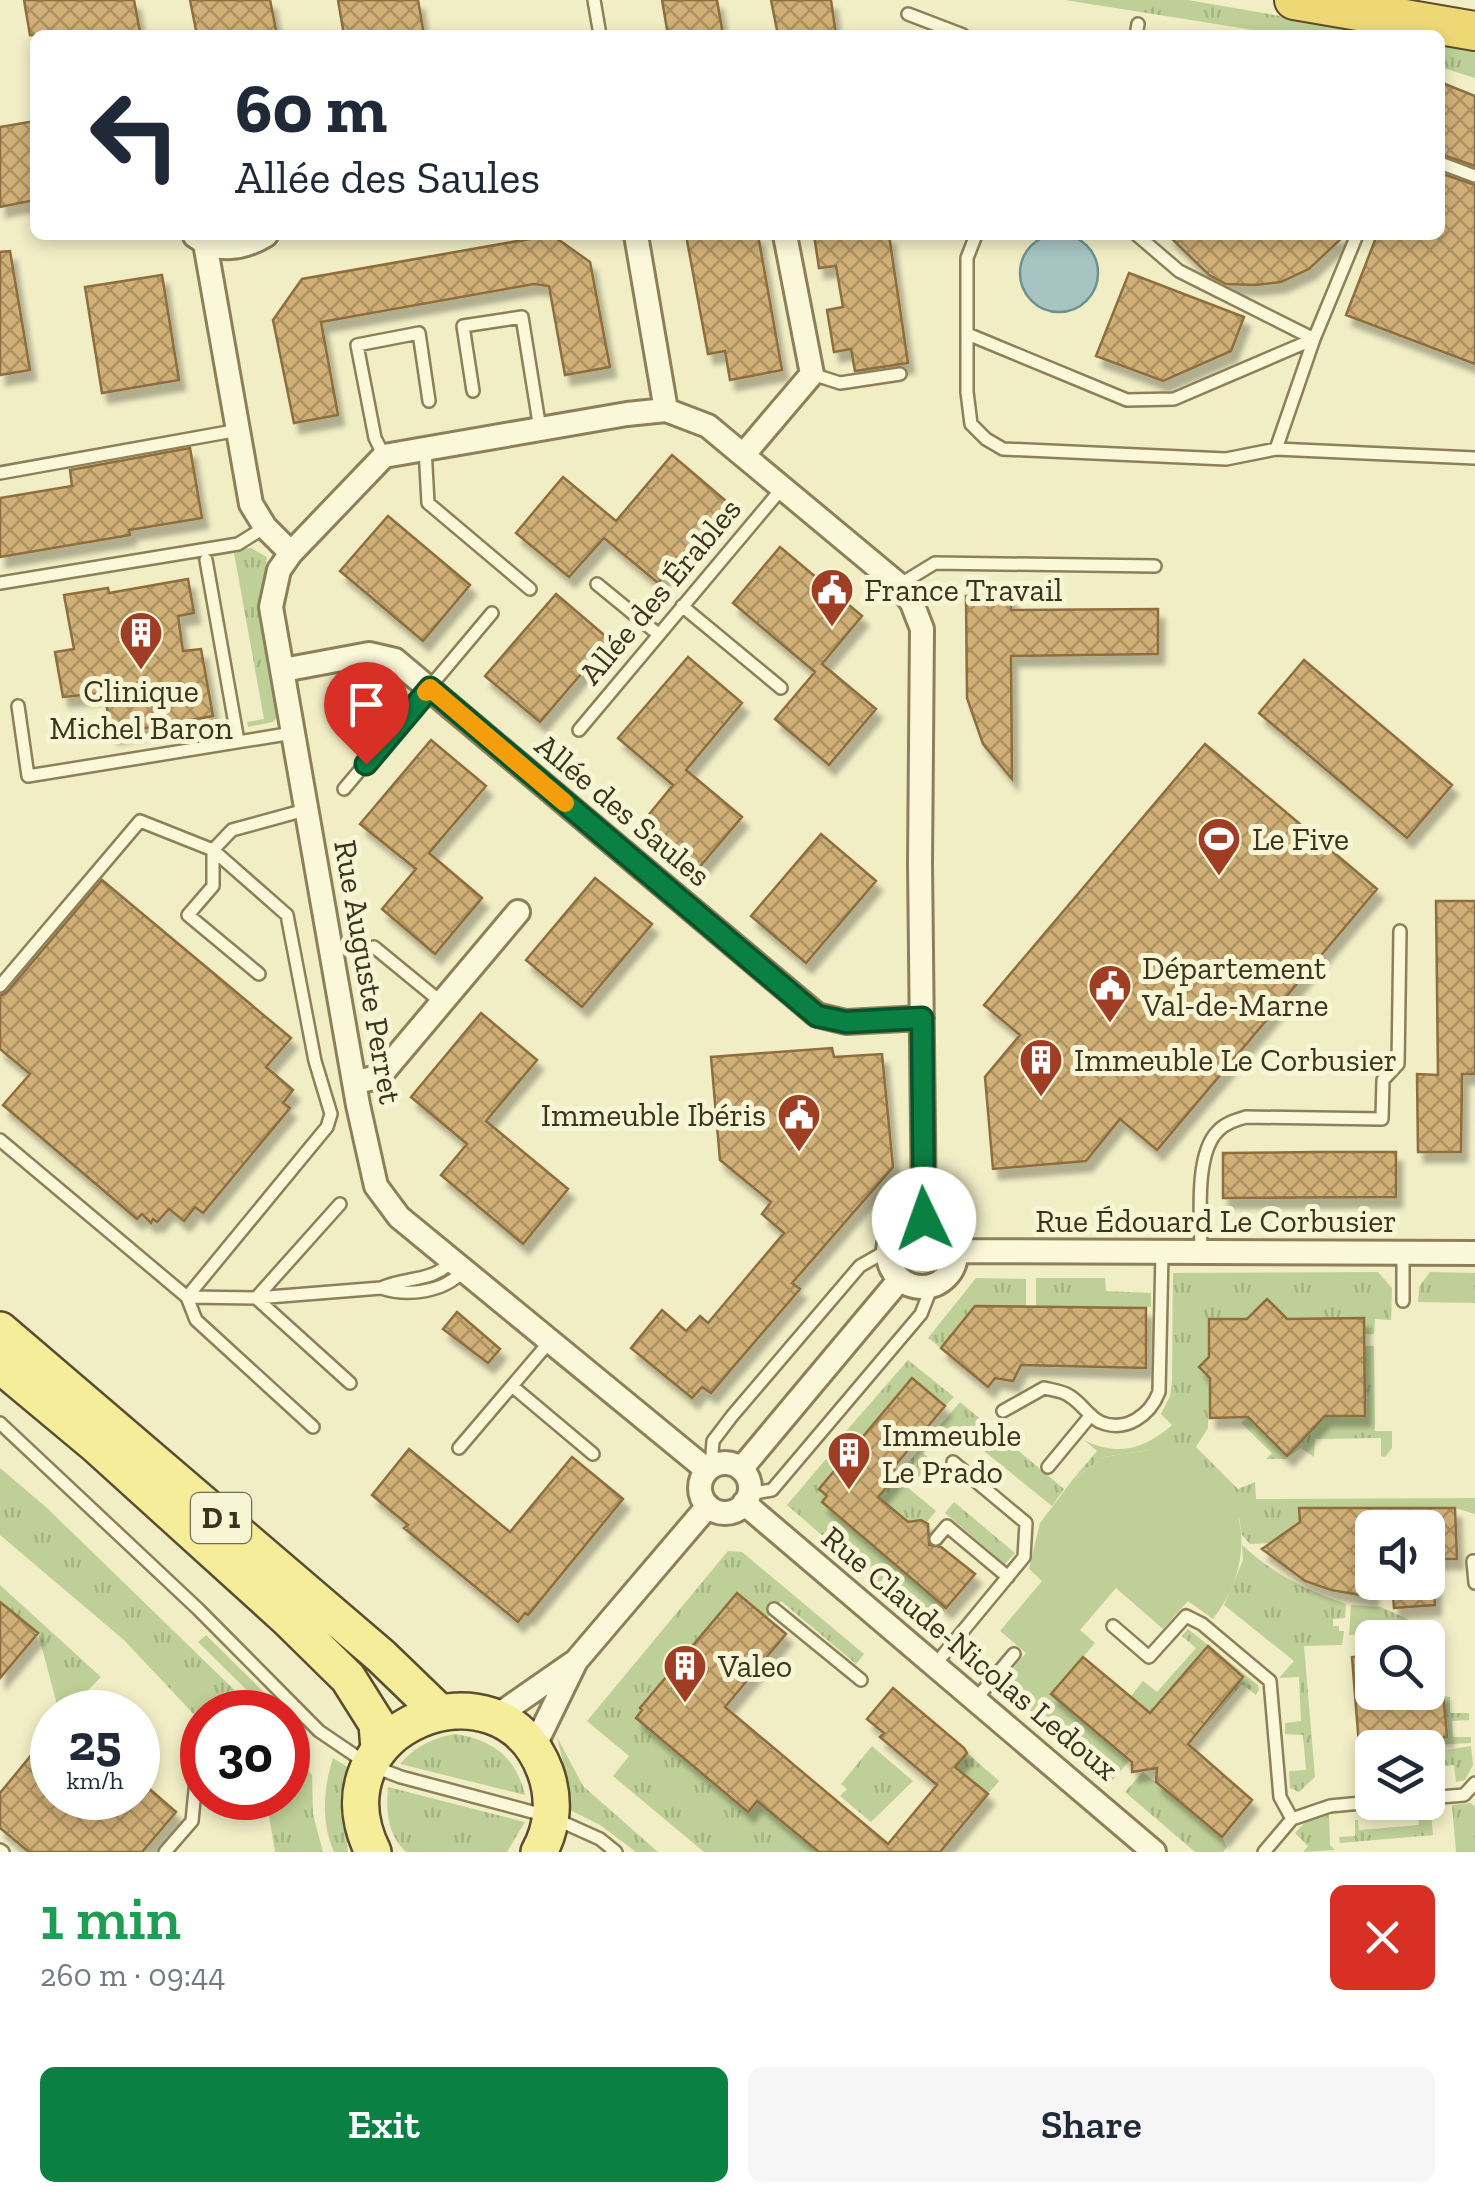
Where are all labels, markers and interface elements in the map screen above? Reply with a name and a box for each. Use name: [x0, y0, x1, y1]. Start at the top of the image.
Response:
text: 60 m: [235, 66, 387, 150]
icon: left: [70, 70, 200, 200]
text: Allée des Saules: [235, 151, 540, 205]
street label: Allée des Érables: [571, 490, 749, 692]
public building icon: France Travail: [809, 567, 855, 628]
place label: France Travail: [864, 571, 1062, 609]
building icon: Clinique Michel Baron: [118, 610, 164, 671]
pin: [324, 662, 409, 765]
place label: Clinique Michel Baron: [49, 672, 234, 747]
icon: arrive: [339, 677, 394, 732]
street label: Allée des Saules: [528, 726, 718, 894]
sports icon: Le Five: [1196, 816, 1242, 877]
place label: Le Five: [1252, 820, 1349, 858]
street label: Rue Auguste Perret: [326, 837, 410, 1107]
place label: Département Val-de-Marne: [1141, 949, 1328, 1024]
public building icon: Département Val-de-Marne: [1087, 963, 1133, 1024]
building icon: Immeuble Le Corbusier: [1018, 1037, 1064, 1098]
place label: Immeuble Le Corbusier: [1074, 1041, 1397, 1079]
public building icon: Immeuble Ibéris: [776, 1092, 822, 1153]
place label: Immeuble Ibéris: [541, 1096, 766, 1134]
position arrow: [872, 1167, 976, 1271]
street label: Rue Édouard Le Corbusier: [1035, 1202, 1397, 1240]
place label: Immeuble Le Prado: [882, 1416, 1021, 1491]
building icon: Immeuble Le Prado: [826, 1430, 872, 1491]
road number: D 1: [191, 1493, 251, 1543]
map controls: [1355, 1510, 1445, 1820]
button: sound: [1355, 1510, 1445, 1600]
street label: Rue Claude-Nicolas Ledoux: [814, 1518, 1126, 1788]
button: search: [1355, 1620, 1445, 1710]
building icon: Valeo: [662, 1643, 708, 1704]
place label: Valeo: [717, 1647, 792, 1685]
speed limit sign: 30: [180, 1690, 310, 1820]
text: 25: [69, 1713, 121, 1773]
button: layers: [1355, 1730, 1445, 1820]
text: km/h: [66, 1765, 124, 1795]
text: 1 min: [40, 1882, 181, 1954]
button: close: [1330, 1885, 1435, 1990]
text: 260 m · 09:44: [40, 1956, 225, 1994]
button: Exit: [40, 2067, 728, 2182]
button: Share: [748, 2067, 1435, 2182]

